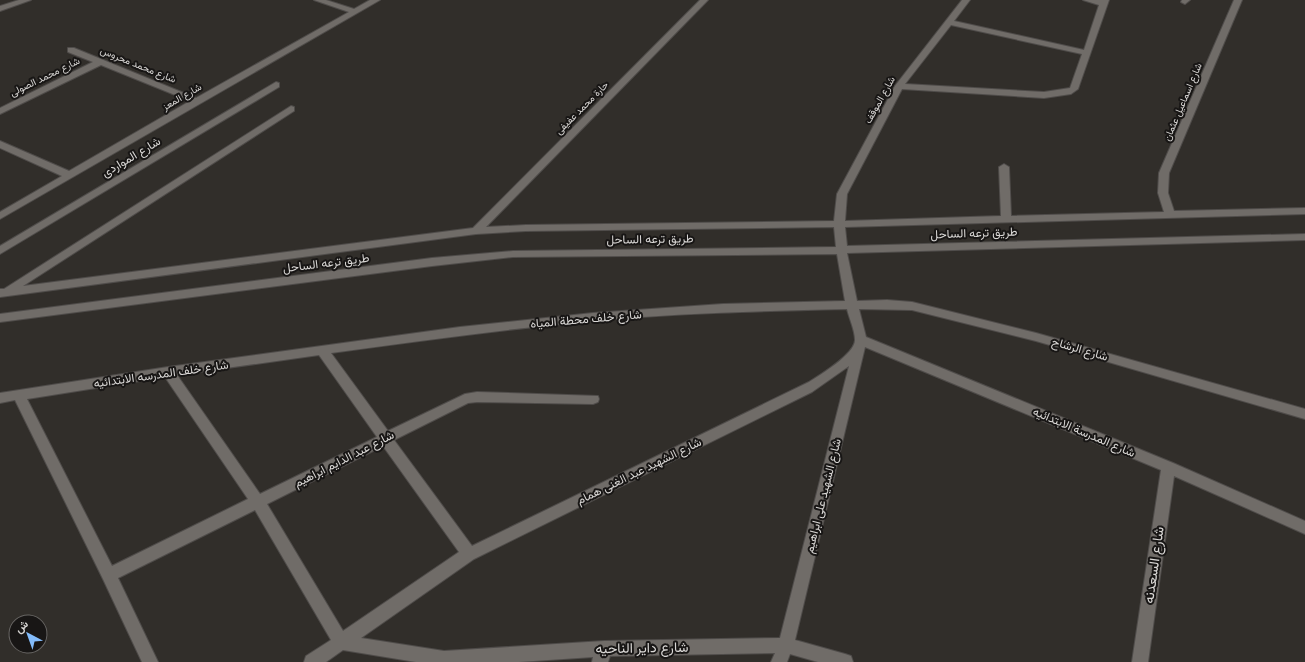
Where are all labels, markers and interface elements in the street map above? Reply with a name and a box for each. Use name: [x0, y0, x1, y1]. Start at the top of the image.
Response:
street label: شارع محمد محروس: [98, 44, 178, 86]
street label: شارع محمد الصولى: [8, 55, 82, 99]
street label: شارع اسماعيل عثمان: [1161, 61, 1205, 143]
street label: شارع الموقف: [862, 74, 898, 126]
street label: حارة محمد عفيفى: [553, 79, 611, 137]
street label: شارع المعز: [159, 81, 204, 114]
street label: شارع المواردى: [99, 134, 164, 182]
street label: طريق ترعه الساحل: [930, 224, 1018, 243]
street label: طريق ترعه الساحل: [606, 231, 694, 248]
street label: طريق ترعه الساحل: [282, 251, 370, 276]
street label: شارع خلف محطة المياه: [530, 307, 642, 333]
street label: شارع الرشاح: [1050, 334, 1110, 366]
street label: شارع خلف المدرسه الابتدائيه: [93, 358, 229, 392]
street label: شارع المدرسة الابتدائيه: [1030, 404, 1137, 462]
street label: شارع عبد الدايم ابراهيم: [292, 428, 397, 492]
street label: شارع الشهيد عبد الغنى همام: [574, 435, 704, 509]
street label: شارع الشهيد على ابراهيم: [802, 437, 846, 555]
street label: شارع السعدنه: [1140, 525, 1170, 605]
north arrow: [8, 614, 48, 654]
text: ش: [13, 618, 31, 636]
street label: شارع داير الناحيه: [595, 639, 689, 659]

